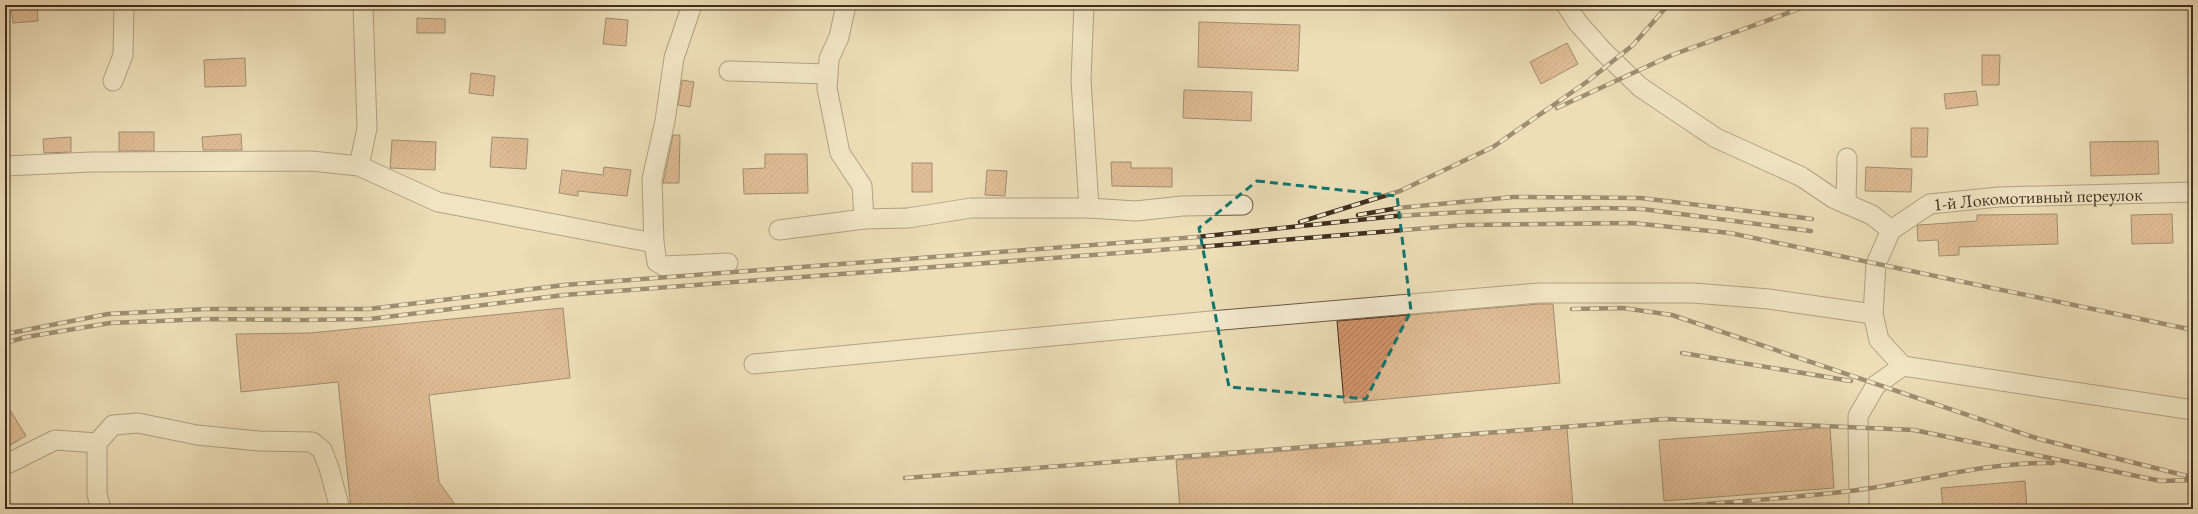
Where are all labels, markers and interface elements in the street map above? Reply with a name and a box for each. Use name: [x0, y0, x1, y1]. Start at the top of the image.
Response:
street label: 1-й Локомотивный переулок: [1932, 182, 2143, 215]

